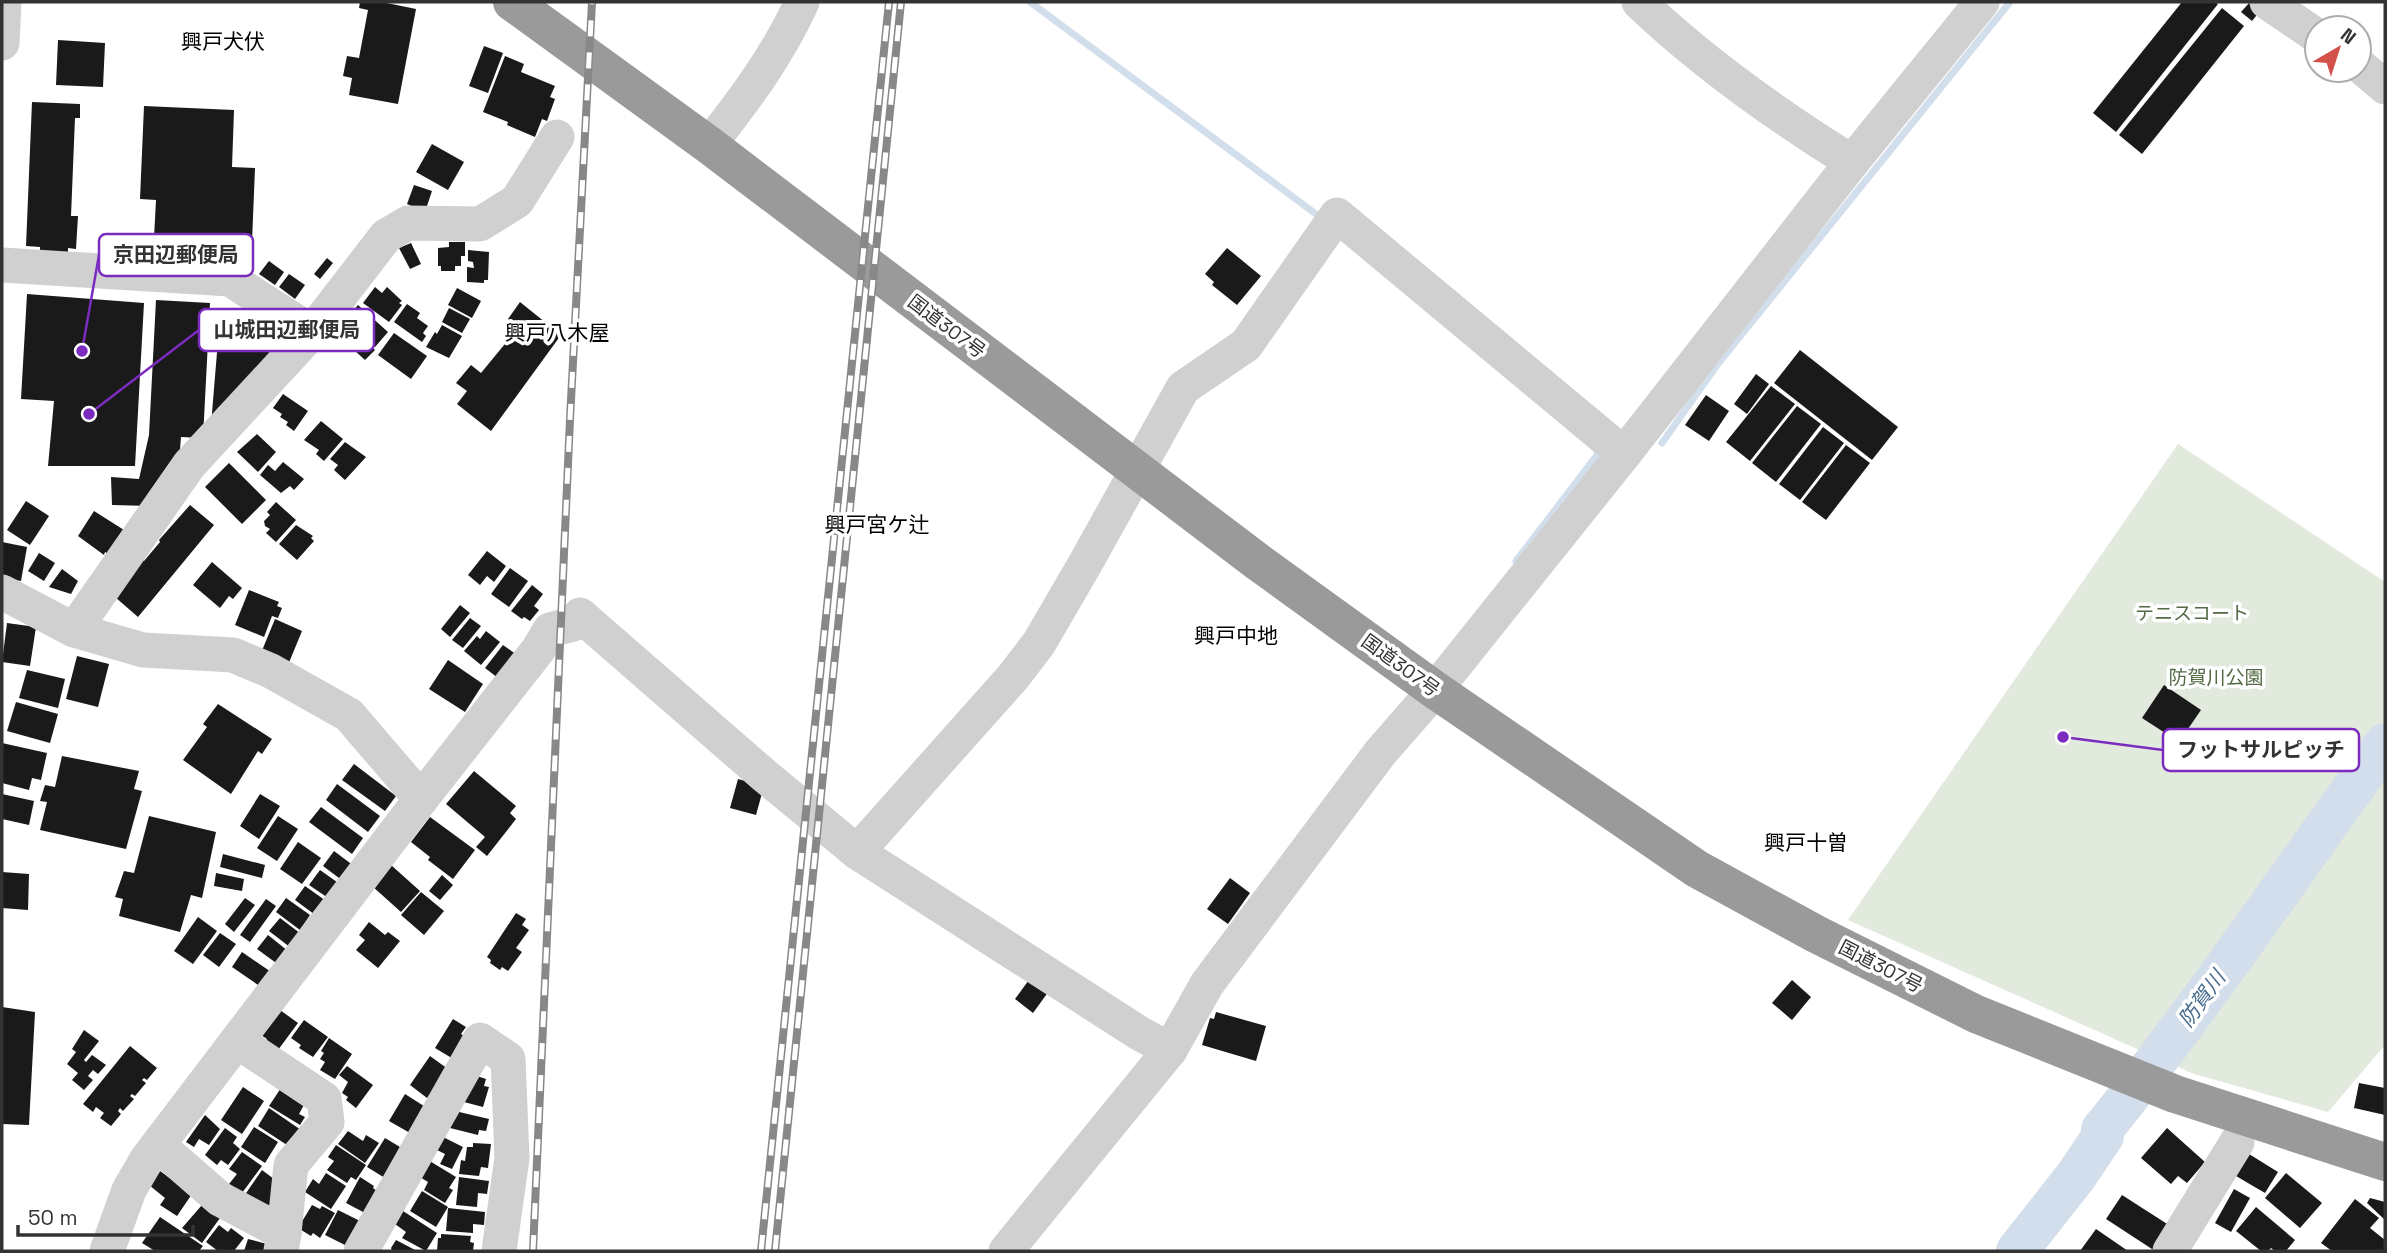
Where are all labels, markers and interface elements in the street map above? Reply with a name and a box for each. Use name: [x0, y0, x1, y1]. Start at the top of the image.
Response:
north arrow: [2303, 14, 2373, 84]
text: N: [2336, 22, 2361, 50]
district label: 興戸犬伏: [181, 28, 265, 55]
callout: 京田辺郵便局: [99, 234, 253, 276]
text: 京田辺郵便局: [113, 241, 239, 268]
street label: 国道307号: [903, 289, 991, 364]
callout: 山城田辺郵便局: [199, 309, 374, 351]
text: 山城田辺郵便局: [214, 316, 361, 343]
district label: 興戸八木屋: [505, 319, 610, 346]
district label: 興戸宮ケ辻: [825, 511, 930, 538]
park label: テニスコート: [2135, 601, 2249, 626]
district label: 興戸中地: [1194, 622, 1278, 649]
street label: 国道307号: [1357, 629, 1445, 702]
park label: 防賀川公園: [2168, 665, 2264, 690]
callout: フットサルピッチ: [2163, 729, 2359, 771]
text: フットサルピッチ: [2177, 736, 2345, 763]
district label: 興戸十曽: [1764, 829, 1848, 856]
street label: 国道307号: [1835, 935, 1927, 998]
water label: 防賀川: [2172, 964, 2232, 1032]
scale bar: [18, 1194, 192, 1238]
text: 50 m: [28, 1204, 78, 1231]

